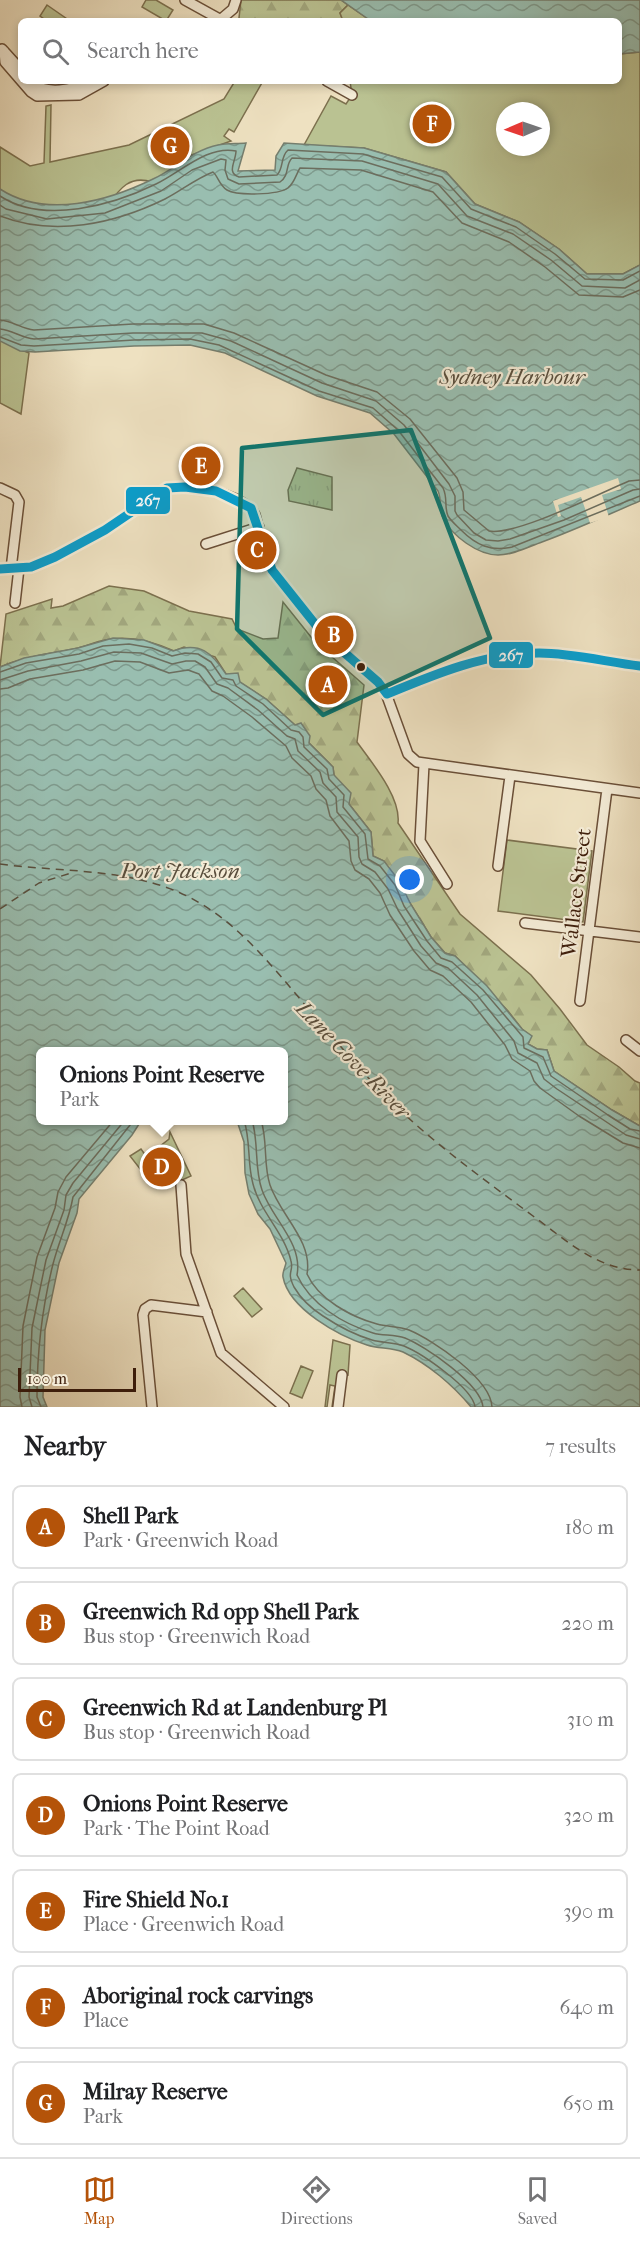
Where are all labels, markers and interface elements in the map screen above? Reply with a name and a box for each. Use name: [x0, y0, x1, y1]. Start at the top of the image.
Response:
search box: [18, 18, 622, 84]
icon: search: [39, 35, 72, 68]
text: Search here: [87, 38, 199, 64]
pin: F: [412, 102, 452, 146]
north arrow: [496, 102, 550, 156]
pin: G: [150, 124, 190, 168]
water label: Sydney Harbour: [438, 364, 587, 390]
pin: E: [182, 444, 220, 488]
line badge: 267: [125, 486, 171, 515]
text: 267: [136, 491, 161, 510]
pin: C: [238, 528, 276, 572]
pin: B: [314, 612, 354, 658]
line badge: 267: [488, 641, 534, 669]
text: 267: [499, 646, 524, 665]
unlabelled marker: [355, 661, 367, 673]
pin: A: [308, 662, 348, 708]
street label: Wallace Street: [556, 827, 596, 960]
water label: Port Jackson: [119, 858, 240, 884]
your location: [395, 865, 424, 894]
water label: Lane Cove River: [289, 994, 417, 1126]
popup: [36, 1047, 288, 1125]
text: Onions Point Reserve: [60, 1062, 264, 1088]
text: Park: [60, 1088, 99, 1111]
pin: D: [142, 1144, 182, 1190]
scale bar: [18, 1365, 136, 1392]
text: 100 m: [27, 1369, 67, 1388]
text: Nearby: [24, 1431, 106, 1462]
text: 7 results: [545, 1435, 616, 1458]
text: Shell Park: [83, 1503, 178, 1529]
text: A: [39, 1516, 52, 1539]
text: 180 m: [565, 1516, 614, 1539]
text: Park · Greenwich Road: [83, 1529, 278, 1552]
text: Greenwich Rd opp Shell Park: [83, 1599, 359, 1625]
text: B: [39, 1612, 52, 1635]
text: 220 m: [561, 1612, 614, 1635]
text: Bus stop · Greenwich Road: [83, 1625, 310, 1648]
text: Greenwich Rd at Landenburg Pl: [83, 1695, 387, 1721]
text: C: [39, 1708, 52, 1731]
text: 310 m: [567, 1708, 614, 1731]
text: Bus stop · Greenwich Road: [83, 1721, 310, 1744]
text: Onions Point Reserve: [83, 1791, 288, 1817]
text: D: [38, 1804, 53, 1827]
text: 320 m: [564, 1804, 614, 1827]
text: Park · The Point Road: [83, 1817, 270, 1840]
text: Fire Shield No.1: [83, 1887, 229, 1913]
text: E: [39, 1900, 52, 1923]
text: 390 m: [563, 1900, 614, 1923]
text: Place · Greenwich Road: [83, 1913, 284, 1936]
text: Aboriginal rock carvings: [83, 1983, 313, 2009]
text: F: [40, 1996, 51, 2019]
text: 640 m: [559, 1996, 614, 2019]
text: Place: [83, 2009, 129, 2032]
text: Milray Reserve: [83, 2079, 228, 2105]
text: G: [38, 2092, 53, 2115]
text: 650 m: [563, 2092, 614, 2115]
text: Park: [83, 2105, 123, 2128]
tab: Map: [83, 2173, 116, 2228]
tab: Directions: [281, 2173, 353, 2228]
tab: Saved: [518, 2173, 557, 2228]

